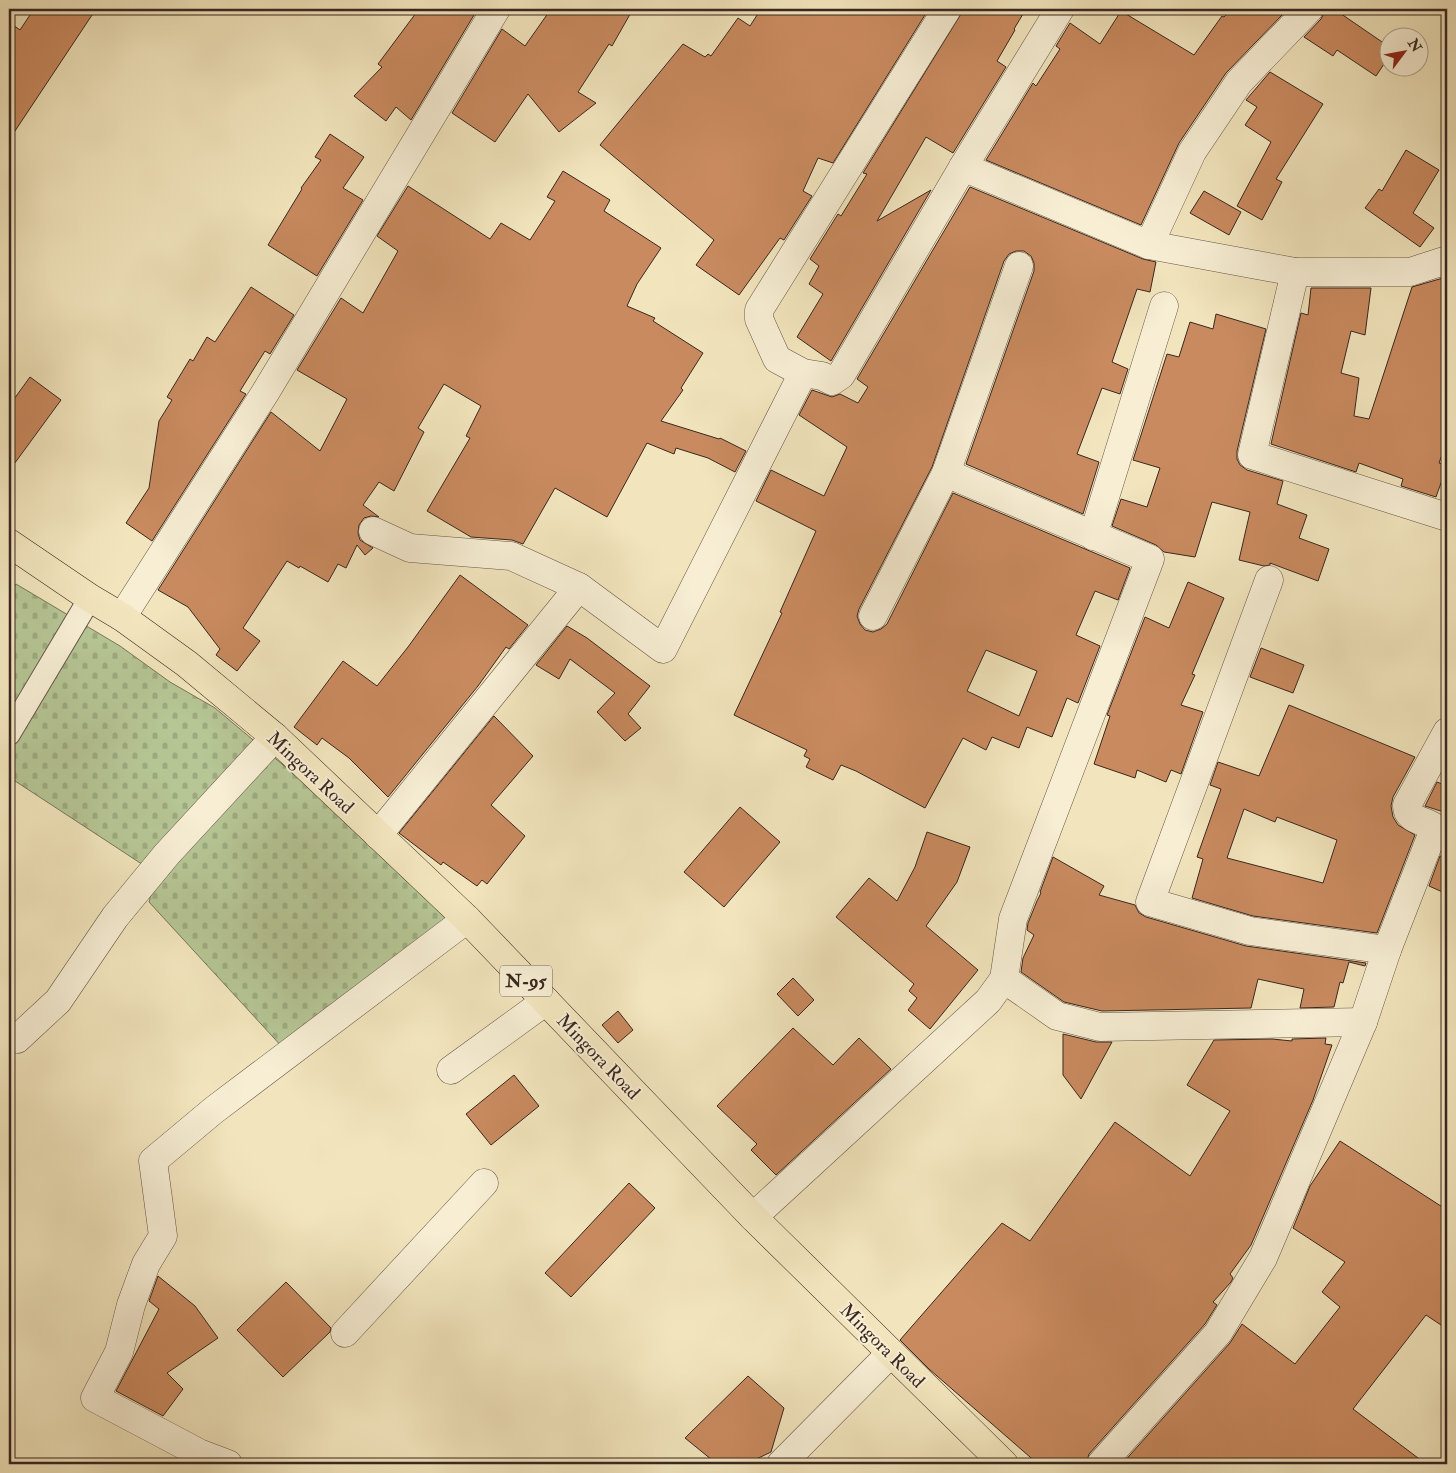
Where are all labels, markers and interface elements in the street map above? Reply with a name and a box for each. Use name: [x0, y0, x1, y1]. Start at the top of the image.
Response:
north arrow: [1378, 28, 1428, 78]
text: N: [1404, 35, 1425, 56]
street label: Mingora Road: [262, 726, 359, 820]
road number: N-95: [500, 966, 552, 996]
street label: Mingora Road: [551, 1009, 646, 1105]
street label: Mingora Road: [835, 1298, 930, 1394]

